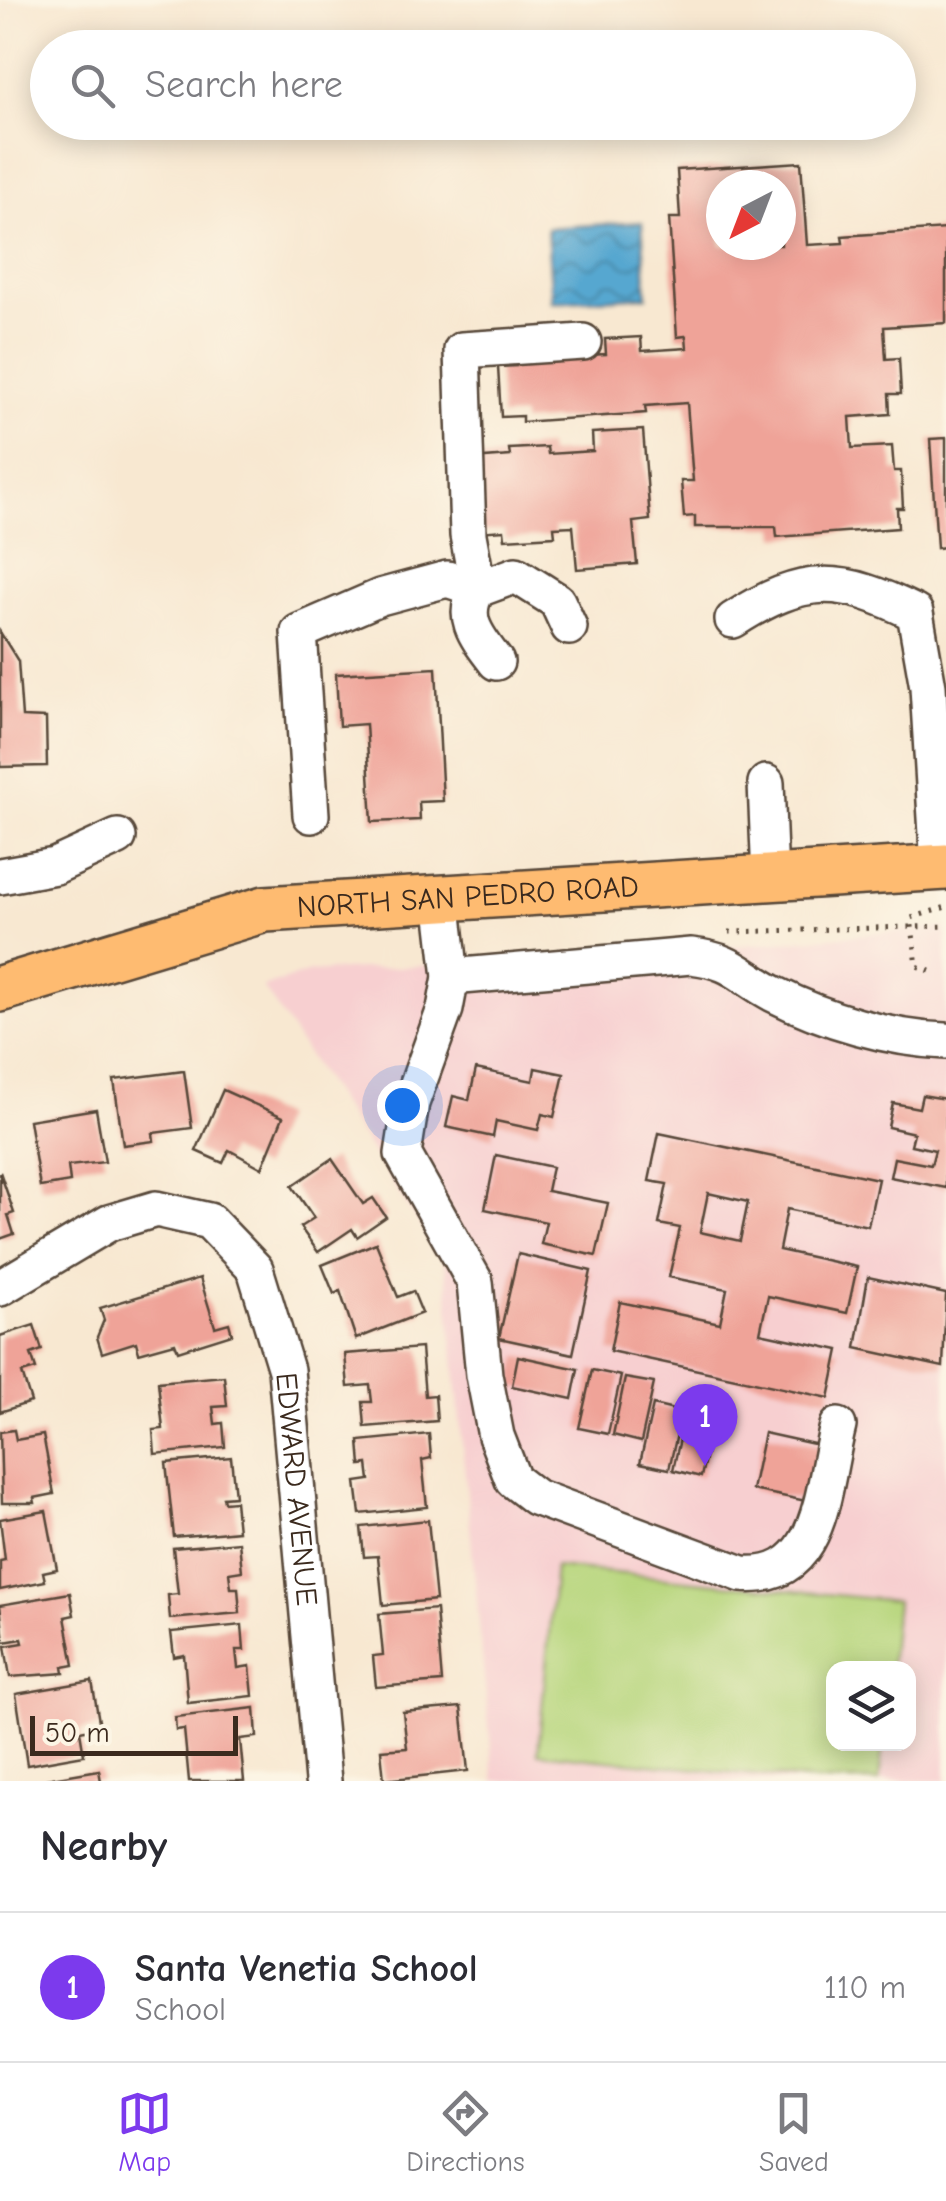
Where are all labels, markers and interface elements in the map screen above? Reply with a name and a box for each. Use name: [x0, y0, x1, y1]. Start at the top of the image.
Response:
search box: [30, 30, 916, 140]
icon: search: [65, 58, 120, 113]
text: Search here: [145, 63, 343, 107]
north arrow: [706, 170, 796, 260]
street label: NORTH SAN PEDRO ROAD: [296, 868, 640, 925]
your location: [377, 1080, 428, 1131]
street label: EDWARD AVENUE: [269, 1371, 325, 1607]
pin: 1: [672, 1384, 738, 1466]
map controls: [826, 1661, 916, 1751]
button: layers: [826, 1661, 916, 1751]
scale bar: [30, 1711, 238, 1756]
text: 50 m: [45, 1717, 110, 1749]
text: Nearby: [40, 1822, 167, 1871]
text: Santa Venetia School: [135, 1947, 478, 1991]
text: 1: [66, 1969, 79, 2006]
text: 110 m: [824, 1969, 906, 2006]
text: School: [135, 1991, 226, 2028]
tab: Map: [117, 2086, 172, 2178]
tab: Directions: [406, 2086, 525, 2178]
tab: Saved: [759, 2086, 829, 2178]

